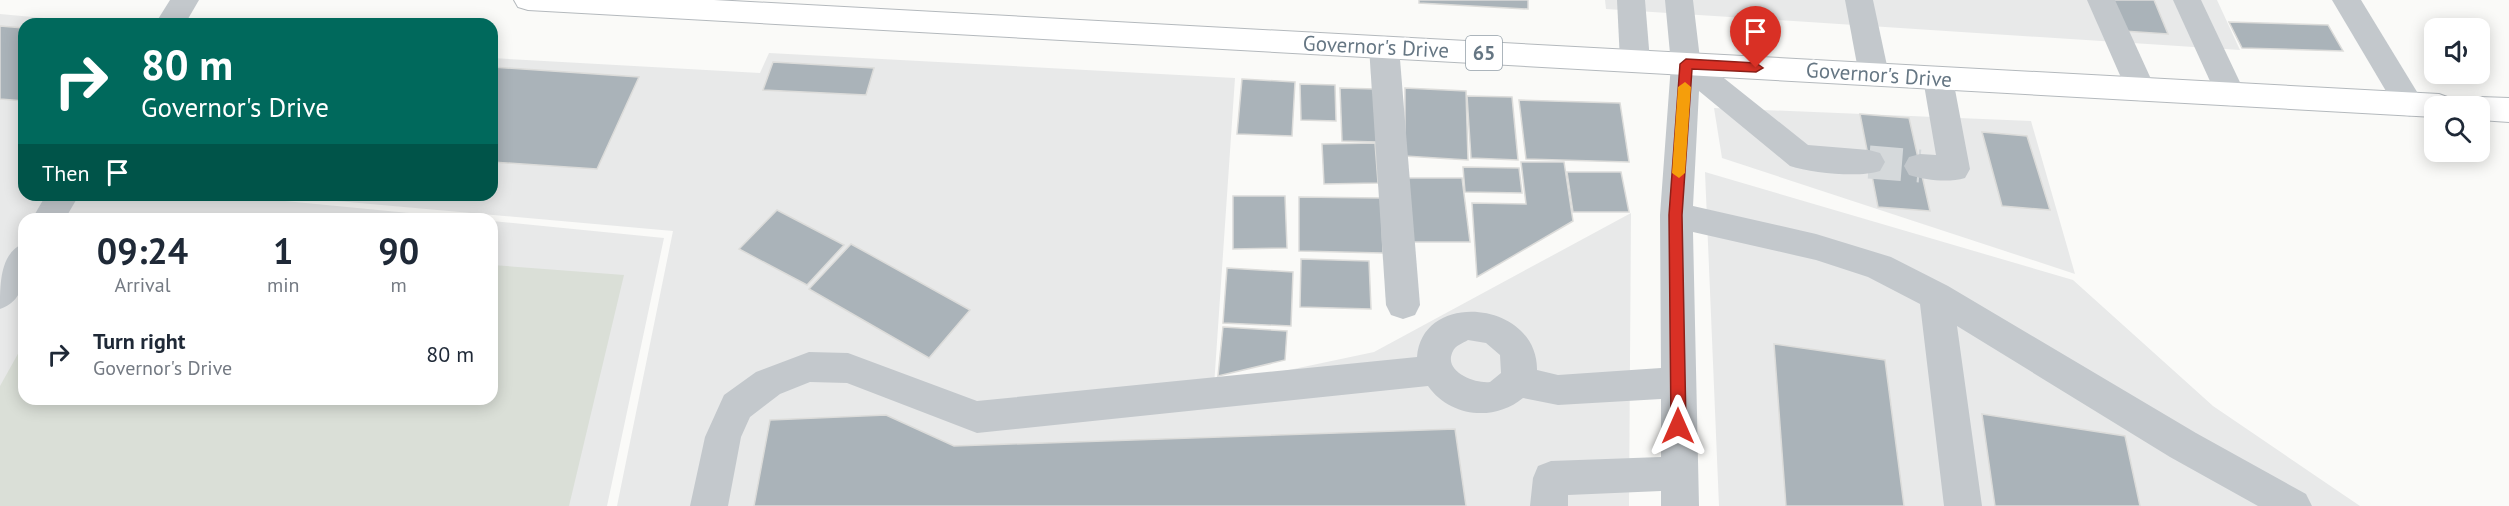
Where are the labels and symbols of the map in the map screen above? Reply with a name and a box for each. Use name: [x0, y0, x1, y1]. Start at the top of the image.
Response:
pin: [1730, 6, 1781, 68]
street label: Governor's Drive: [1302, 29, 1450, 64]
road number: 65: [1466, 36, 1502, 70]
street label: Governor's Drive: [1805, 56, 1953, 93]
position arrow: [1646, 394, 1710, 458]

